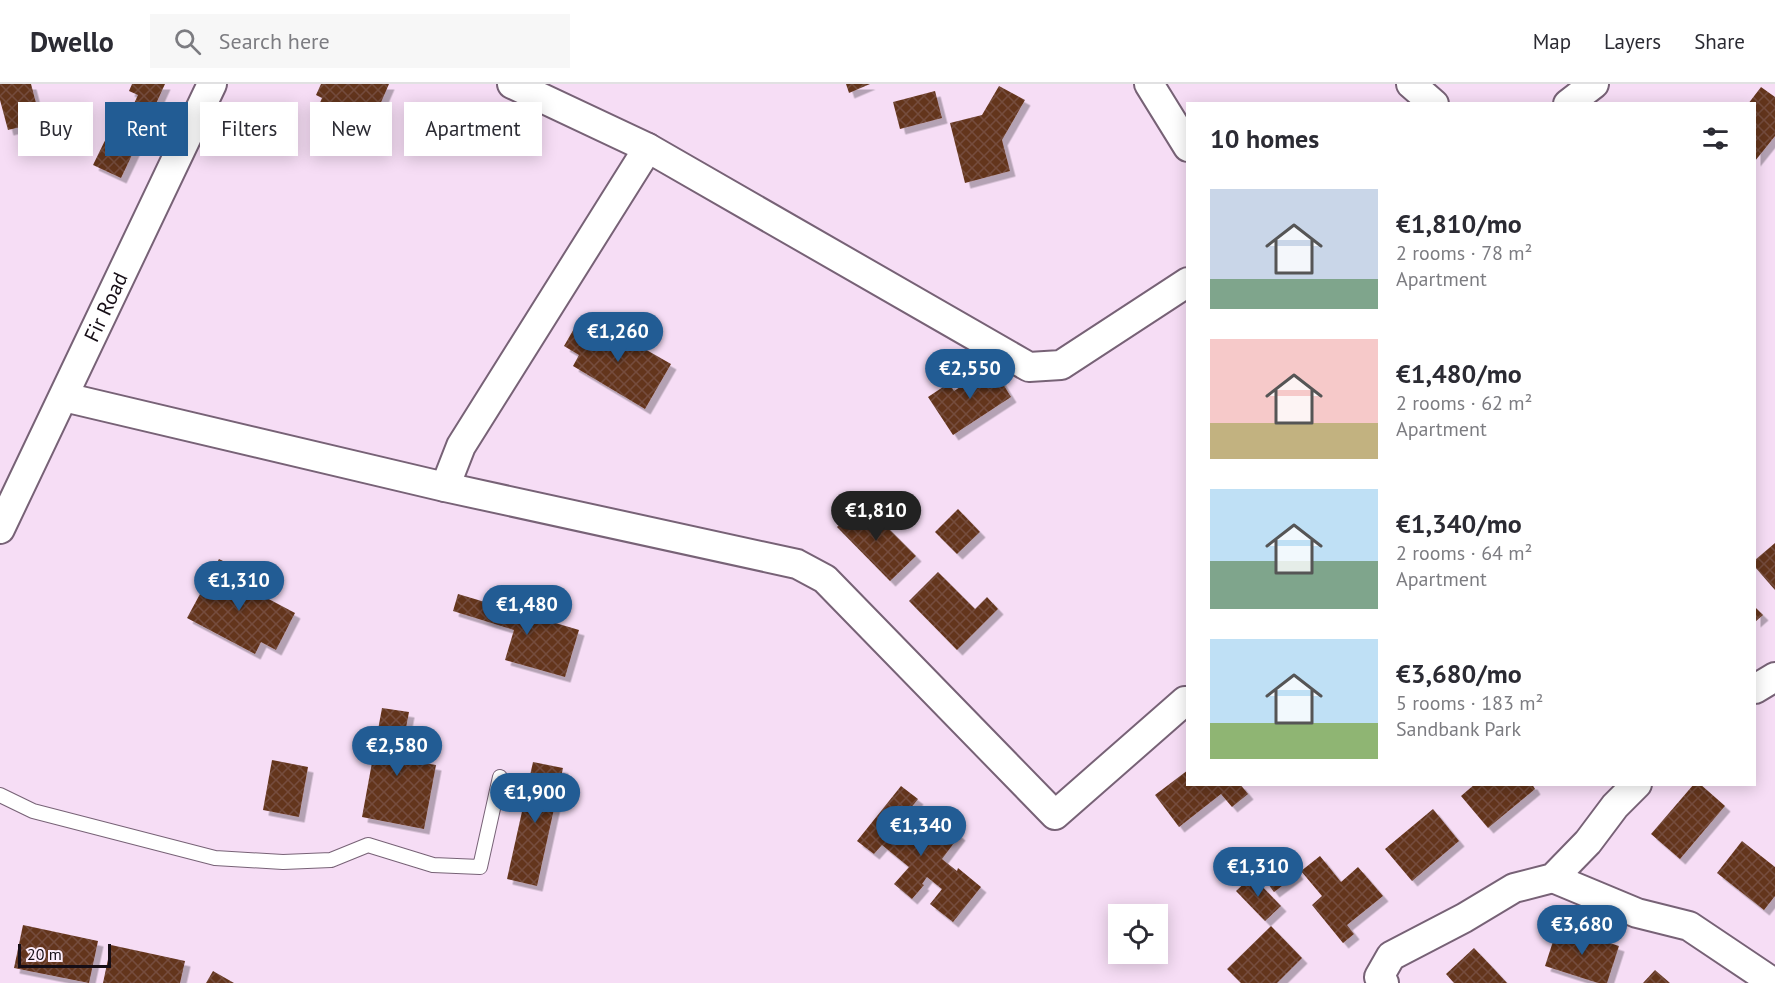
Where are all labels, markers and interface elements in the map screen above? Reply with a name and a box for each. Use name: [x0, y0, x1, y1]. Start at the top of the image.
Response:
search box: [150, 14, 570, 68]
text: Dwello: [30, 23, 114, 60]
icon: search: [171, 25, 204, 58]
text: Search here: [219, 27, 330, 55]
text: Map: [1533, 28, 1571, 55]
text: Layers: [1604, 28, 1661, 55]
text: Share: [1694, 28, 1745, 55]
chip: Buy: [18, 102, 93, 156]
chip: Rent: [105, 102, 188, 156]
chip: Filters: [200, 102, 298, 156]
chip: New: [310, 102, 392, 156]
chip: Apartment: [404, 102, 542, 156]
text: 10 homes: [1210, 122, 1319, 155]
icon: filters: [1699, 122, 1732, 155]
text: €1,810/mo: [1396, 207, 1522, 240]
icon: home: [1258, 213, 1330, 285]
text: 2 rooms · 78 m²: [1396, 240, 1532, 266]
text: Apartment: [1396, 266, 1487, 292]
street label: Fir Road: [78, 268, 134, 346]
pin: €1,260: [569, 312, 667, 363]
text: €1,260: [587, 318, 649, 344]
pin: €2,550: [921, 349, 1019, 400]
text: €2,550: [939, 355, 1001, 381]
text: €1,480/mo: [1396, 357, 1522, 390]
icon: home: [1258, 363, 1330, 435]
text: 2 rooms · 62 m²: [1396, 390, 1532, 416]
text: Apartment: [1396, 416, 1487, 442]
pin: €1,810: [827, 491, 925, 542]
text: €1,810: [845, 497, 907, 523]
text: €1,340/mo: [1396, 507, 1522, 540]
icon: home: [1258, 513, 1330, 585]
text: 2 rooms · 64 m²: [1396, 540, 1532, 566]
pin: €1,310: [190, 561, 288, 612]
text: Apartment: [1396, 566, 1487, 592]
text: €1,310: [208, 567, 270, 593]
pin: €1,480: [478, 585, 576, 636]
text: €1,480: [496, 591, 558, 617]
text: €3,680/mo: [1396, 657, 1522, 690]
icon: home: [1258, 663, 1330, 735]
text: 5 rooms · 183 m²: [1396, 690, 1543, 716]
text: Sandbank Park: [1396, 716, 1521, 742]
pin: €2,580: [348, 726, 446, 777]
text: €2,580: [366, 732, 428, 758]
pin: €1,900: [486, 773, 584, 824]
text: €1,900: [504, 779, 566, 805]
pin: €1,340: [872, 806, 970, 857]
text: €1,340: [890, 812, 952, 838]
pin: €1,310: [1209, 847, 1307, 898]
text: €1,310: [1227, 853, 1289, 879]
map controls: [1108, 904, 1168, 964]
button: locate: [1108, 904, 1168, 964]
pin: €3,680: [1533, 905, 1631, 956]
text: €3,680: [1551, 911, 1613, 937]
scale bar: [18, 941, 111, 968]
text: 20 m: [27, 944, 62, 964]

